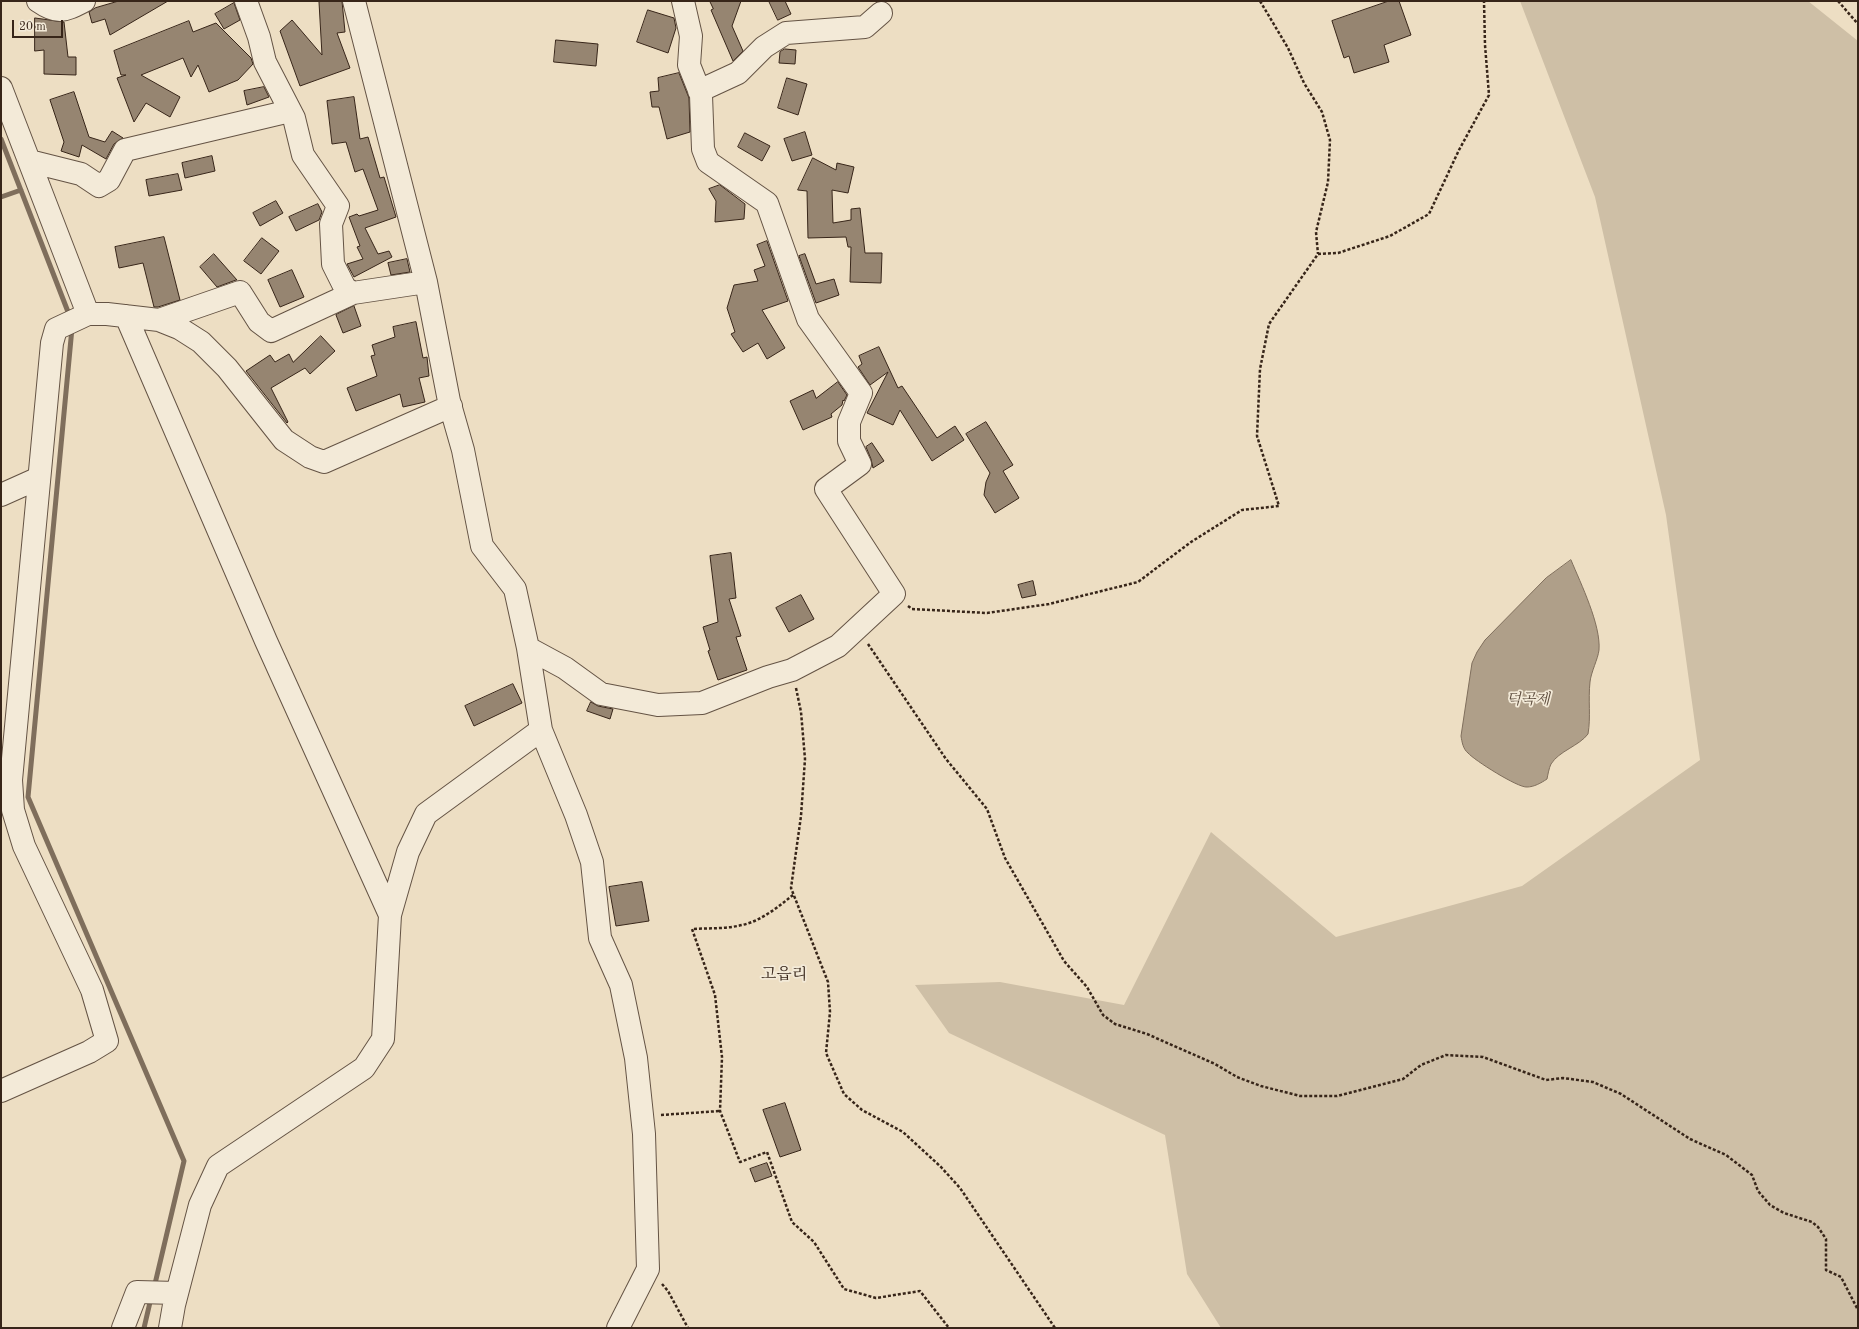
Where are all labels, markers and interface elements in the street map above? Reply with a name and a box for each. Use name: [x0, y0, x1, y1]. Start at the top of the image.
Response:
scale bar: [14, 12, 65, 38]
text: 20 m: [19, 21, 46, 33]
water label: 덕곡제: [1506, 691, 1550, 709]
district label: 고읍리: [761, 965, 807, 985]

